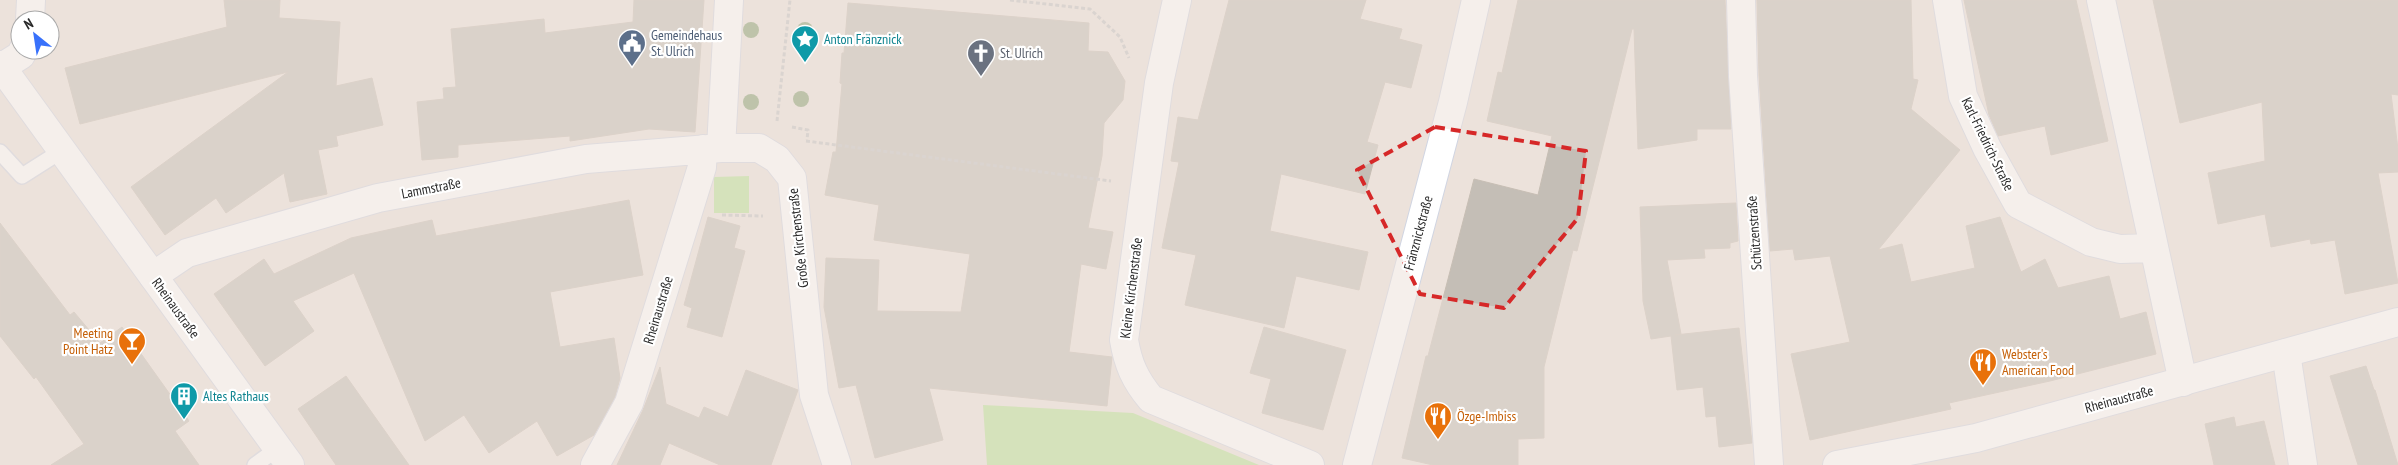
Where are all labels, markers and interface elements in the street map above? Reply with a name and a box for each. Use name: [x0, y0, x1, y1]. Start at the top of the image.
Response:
north arrow: [10, 10, 60, 60]
text: N: [21, 14, 36, 33]
place icon: Anton Fränznick: [790, 24, 820, 63]
place label: Gemeindehaus St. Ulrich: [651, 26, 722, 60]
public building icon: Gemeindehaus St. Ulrich: [617, 28, 647, 67]
place label: Anton Fränznick: [824, 30, 902, 48]
church icon: St. Ulrich: [966, 38, 996, 77]
place label: St. Ulrich: [1000, 44, 1043, 62]
street label: Karl-Friedrich-Straße: [1958, 94, 2019, 194]
street label: Lammstraße: [400, 173, 462, 203]
street label: Große Kirchenstraße: [784, 187, 812, 289]
street label: Fränznickstraße: [1399, 193, 1437, 272]
street label: Schützenstraße: [1742, 195, 1766, 271]
street label: Kleine Kirchenstraße: [1116, 236, 1146, 339]
street label: Rheinaustraße: [148, 274, 204, 342]
street label: Rheinaustraße: [639, 274, 677, 346]
place label: Meeting Point Hatz: [63, 324, 113, 358]
bar icon: Meeting Point Hatz: [117, 326, 147, 365]
place label: Webster's American Food: [2002, 345, 2074, 379]
restaurant icon: Webster's American Food: [1968, 347, 1998, 386]
building icon: Altes Rathaus: [169, 381, 199, 420]
street label: Rheinaustraße: [2083, 381, 2155, 417]
place label: Altes Rathaus: [203, 387, 269, 405]
restaurant icon: Özge-Imbiss: [1423, 401, 1453, 440]
place label: Özge-Imbiss: [1457, 407, 1516, 425]

